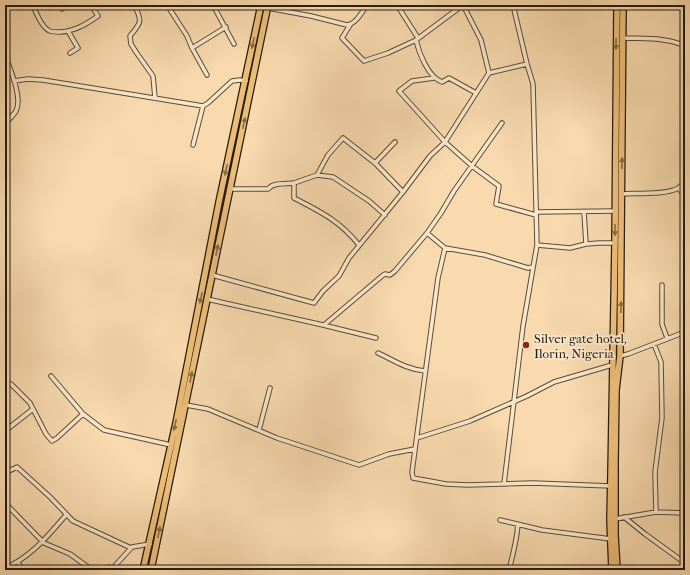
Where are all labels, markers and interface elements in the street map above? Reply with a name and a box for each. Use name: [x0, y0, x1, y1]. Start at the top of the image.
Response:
one-way arrow: [250, 37, 256, 49]
one-way arrow: [613, 38, 620, 50]
one-way arrow: [241, 116, 247, 129]
one-way arrow: [618, 157, 625, 169]
one-way arrow: [223, 164, 229, 177]
one-way arrow: [612, 224, 618, 237]
one-way arrow: [214, 244, 220, 256]
one-way arrow: [197, 292, 203, 304]
one-way arrow: [618, 300, 624, 313]
place label: Silver gate hotel, Ilorin, Nigeria: [534, 331, 627, 361]
marker: Silver gate hotel, Ilorin, Nigeria: [521, 340, 531, 350]
one-way arrow: [189, 371, 195, 383]
one-way arrow: [172, 419, 178, 431]
one-way arrow: [157, 526, 163, 538]

